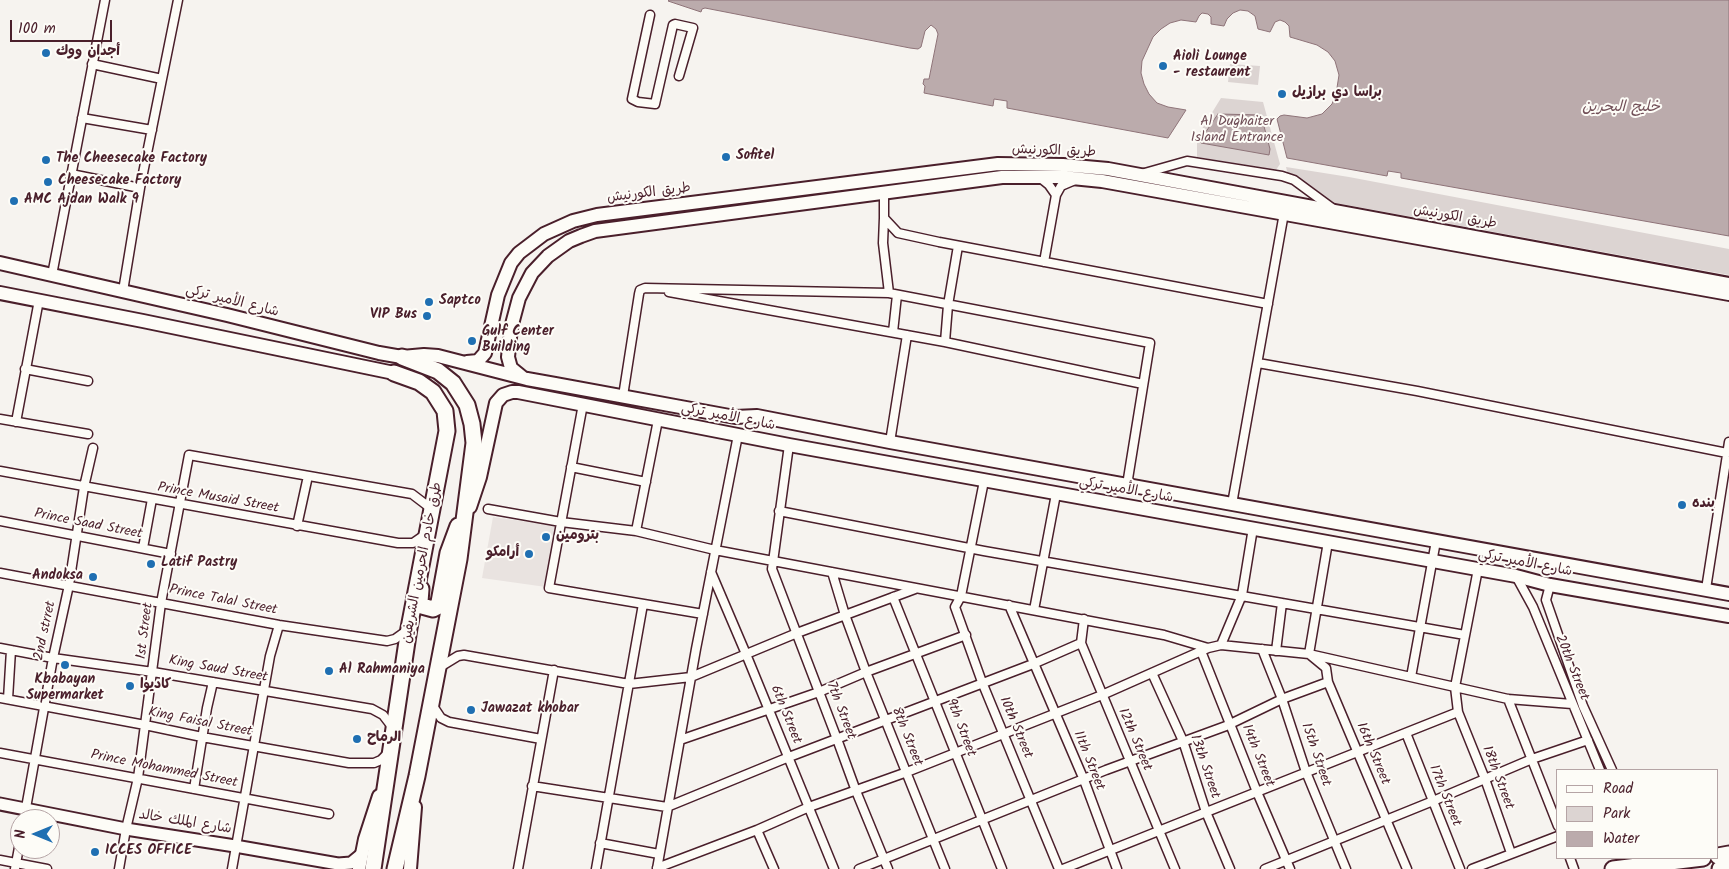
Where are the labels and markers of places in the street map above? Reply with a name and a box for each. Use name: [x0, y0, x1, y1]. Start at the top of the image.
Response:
place label: أجدان ووك: [56, 45, 120, 61]
marker: أجدان ووك: [40, 47, 52, 59]
place label: Aioli Lounge - restaurent: [1173, 50, 1250, 82]
marker: Aioli Lounge - restaurent: [1157, 60, 1169, 72]
place label: براسا دي برازيل: [1292, 86, 1382, 102]
marker: براسا دي برازيل: [1276, 88, 1288, 100]
place label: Sofitel: [736, 149, 774, 165]
marker: Sofitel: [720, 151, 732, 163]
place label: The Cheesecake Factory: [56, 152, 207, 168]
marker: The Cheesecake Factory: [40, 154, 52, 166]
place label: Cheesecake Factory: [58, 174, 181, 190]
marker: Cheesecake Factory: [42, 176, 54, 188]
place label: AMC Ajdan Walk 9: [24, 193, 139, 209]
marker: AMC Ajdan Walk 9: [8, 195, 20, 207]
place label: Saptco: [439, 294, 481, 310]
marker: Saptco: [423, 296, 435, 308]
place label: VIP Bus: [370, 308, 417, 324]
marker: VIP Bus: [421, 310, 433, 322]
place label: Gulf Center Building: [482, 325, 554, 358]
marker: Gulf Center Building: [466, 335, 478, 347]
place label: بنده: [1692, 497, 1715, 513]
marker: بنده: [1676, 499, 1688, 511]
place label: بترومين: [556, 529, 599, 545]
marker: بترومين: [540, 531, 552, 543]
place label: أرامكو: [486, 546, 519, 562]
marker: أرامكو: [523, 548, 535, 560]
place label: Latif Pastry: [161, 556, 237, 572]
marker: Latif Pastry: [145, 558, 157, 570]
place label: Andoksa: [32, 569, 83, 585]
marker: Andoksa: [87, 571, 99, 583]
marker: Kbabayan Supermarket: [59, 659, 71, 671]
place label: Al Rahmaniya: [339, 663, 425, 679]
marker: Al Rahmaniya: [323, 665, 335, 677]
place label: Kbabayan Supermarket: [26, 673, 104, 706]
place label: كاديوا: [140, 678, 171, 694]
marker: كاديوا: [124, 680, 136, 692]
place label: Jawazat khobar: [481, 702, 579, 718]
marker: Jawazat khobar: [465, 704, 477, 716]
place label: الرماح: [367, 731, 401, 747]
marker: الرماح: [351, 733, 363, 745]
place label: ICCES OFFICE: [105, 844, 192, 860]
marker: ICCES OFFICE: [89, 846, 101, 858]

